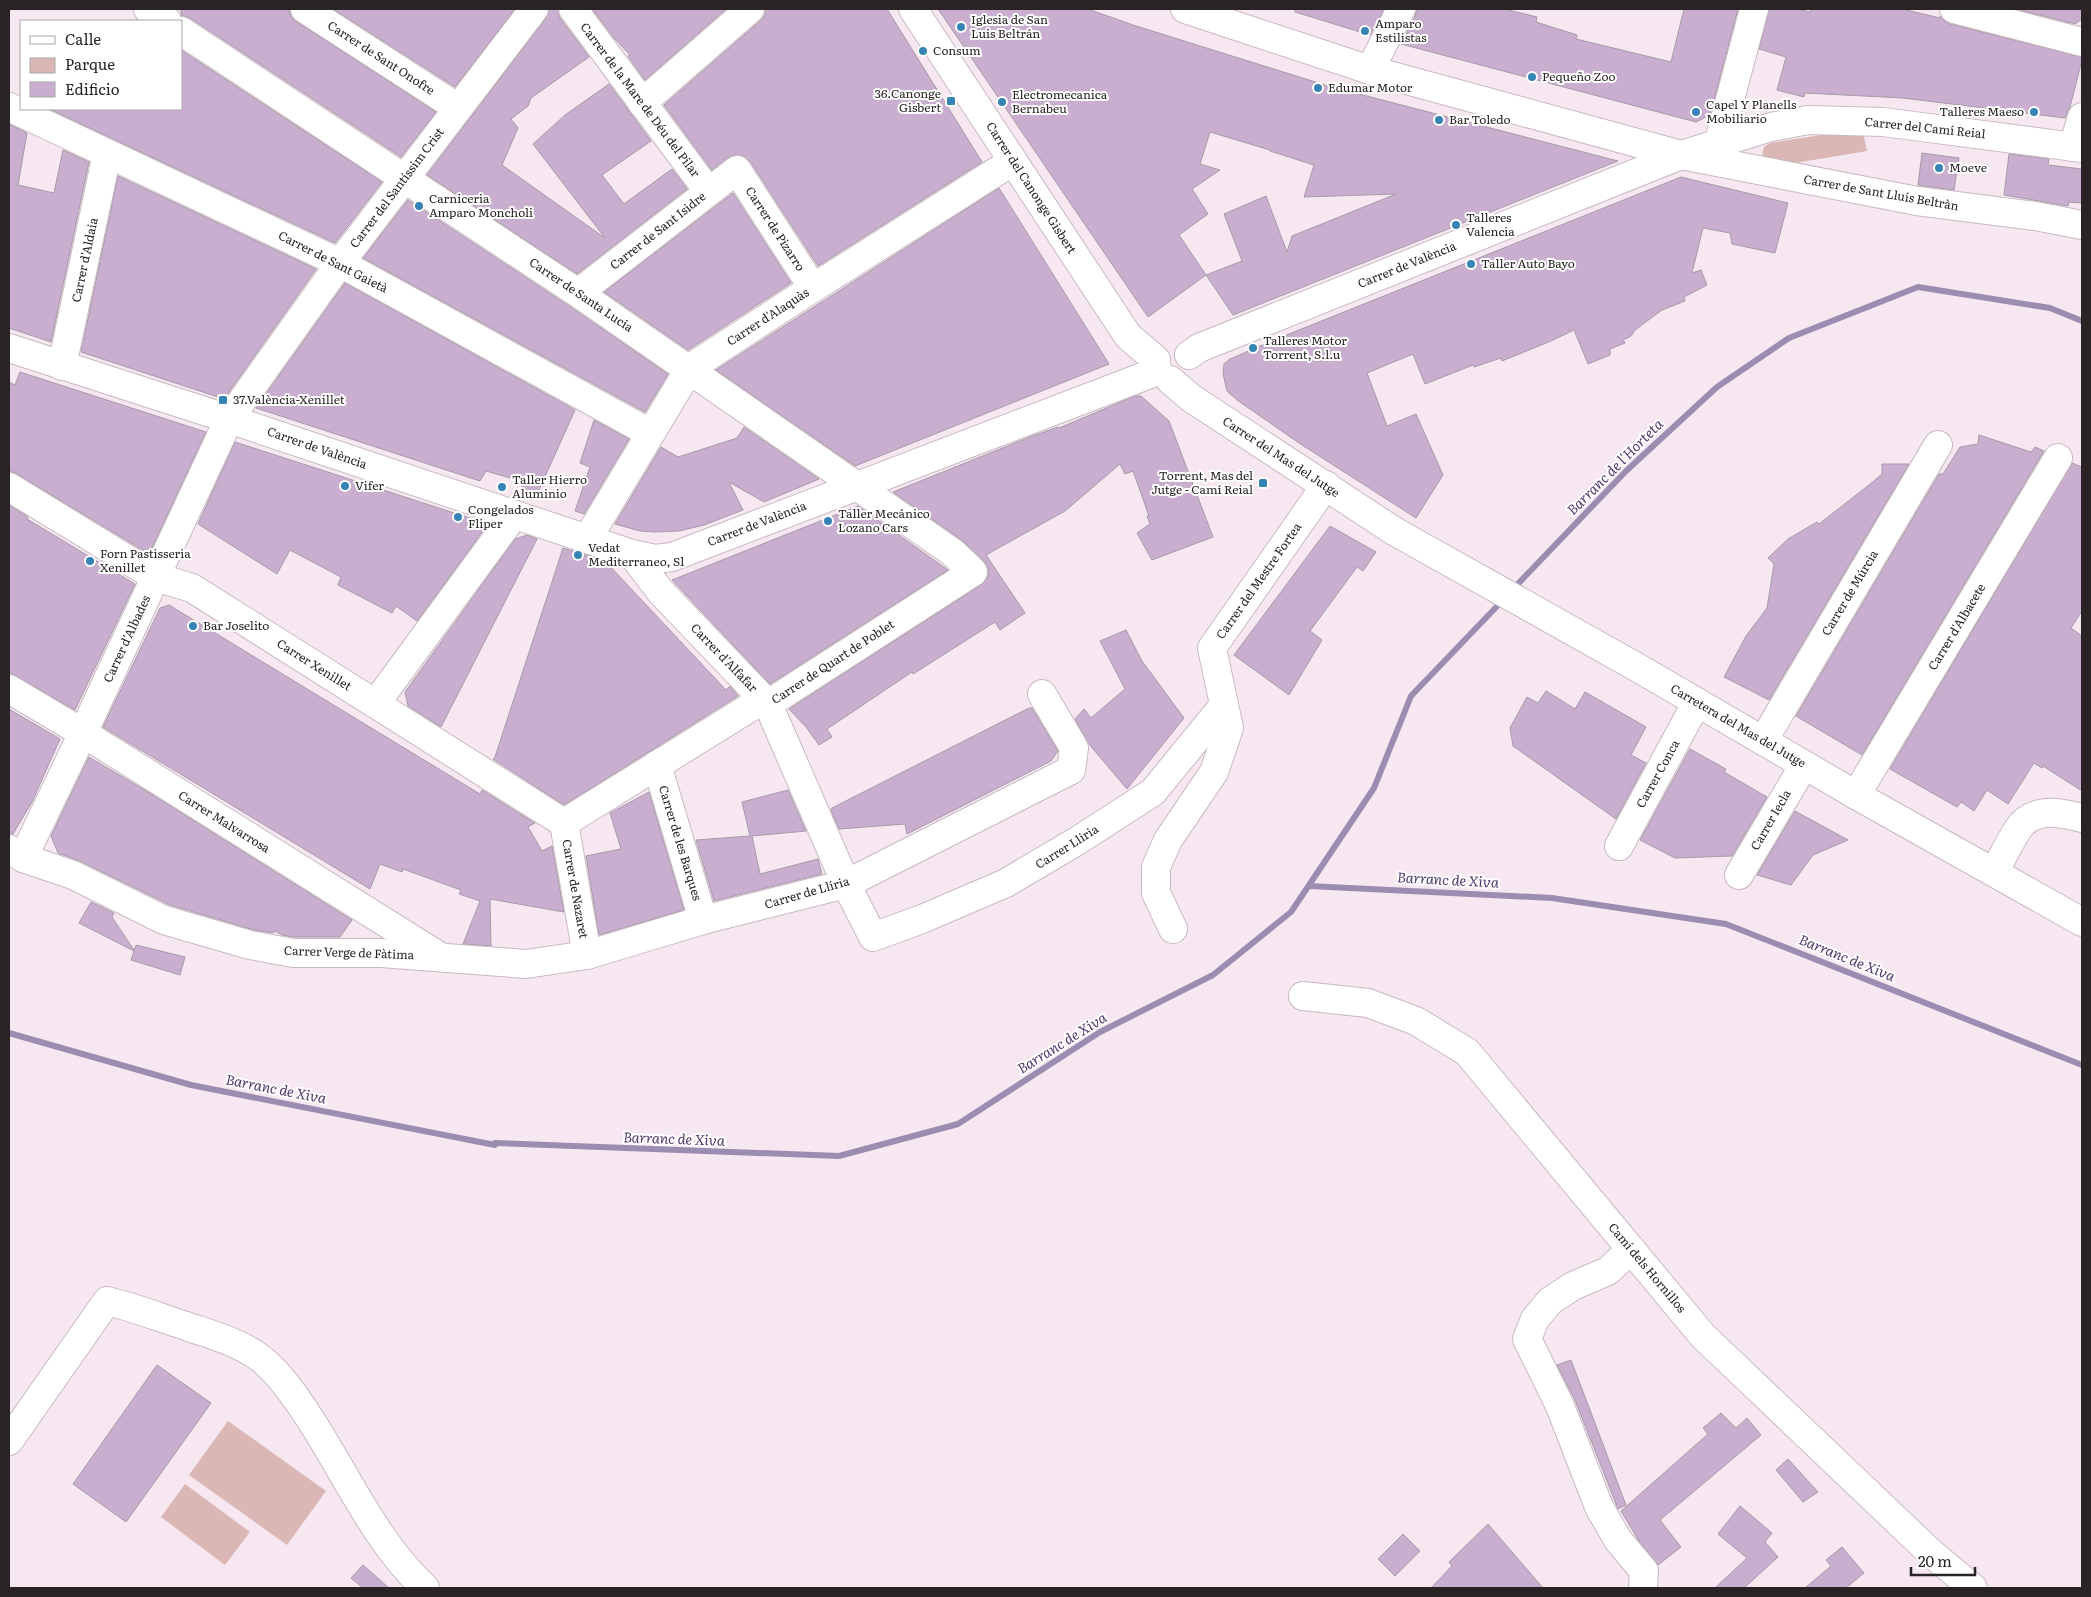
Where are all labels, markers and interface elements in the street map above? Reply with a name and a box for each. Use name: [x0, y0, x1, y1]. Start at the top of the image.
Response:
place label: Iglesia de San Luis Beltrán: [971, 10, 1048, 42]
place label: Amparo Estilistas: [1375, 14, 1427, 46]
street label: Carrer de Sant Onofre: [324, 16, 439, 99]
street label: Carrer de la Mare de Déu del Pilar: [577, 18, 705, 181]
legend: [20, 20, 182, 110]
marker: Iglesia de San Luis Beltrán: [955, 21, 967, 33]
marker: Amparo Estilistas: [1359, 25, 1371, 37]
text: Calle: [65, 27, 101, 50]
place label: Consum: [933, 41, 981, 59]
marker: Consum: [917, 45, 929, 57]
text: Parque: [65, 52, 115, 75]
place label: Pequeño Zoo: [1542, 67, 1616, 85]
marker: Pequeño Zoo: [1526, 71, 1538, 83]
text: Edificio: [65, 77, 120, 100]
place label: Edumar Motor: [1328, 78, 1413, 96]
marker: Edumar Motor: [1312, 82, 1324, 94]
place label: 36.Canonge Gisbert: [874, 84, 941, 116]
place label: Electromecanica Bernabeu: [1012, 85, 1108, 117]
marker: 36.Canonge Gisbert: [945, 95, 957, 107]
place label: Capel Y Planells Mobiliario: [1706, 95, 1797, 127]
marker: Electromecanica Bernabeu: [996, 96, 1008, 108]
place label: Talleres Maeso: [1939, 102, 2024, 120]
marker: Capel Y Planells Mobiliario: [1690, 106, 1702, 118]
marker: Talleres Maeso: [2028, 106, 2040, 118]
place label: Bar Toledo: [1449, 110, 1511, 128]
street label: Carrer del Camí Reial: [1864, 112, 1986, 142]
marker: Bar Toledo: [1433, 114, 1445, 126]
street label: Carrer del Canonge Gisbert: [982, 118, 1081, 257]
street label: Carrer del Santíssim Crist: [345, 123, 448, 251]
place label: Moeve: [1949, 158, 1987, 176]
marker: Moeve: [1933, 162, 1945, 174]
street label: Carrer de Sant Lluís Beltràn: [1802, 170, 1960, 215]
street label: Carrer de Pizarro: [742, 183, 810, 274]
street label: Carrer de Sant Isidre: [606, 187, 709, 273]
place label: Carniceria Amparo Moncholi: [429, 189, 533, 221]
marker: Carniceria Amparo Moncholi: [413, 200, 425, 212]
place label: Talleres Valencia: [1466, 208, 1515, 240]
street label: Carrer d'Aldaia: [66, 215, 102, 304]
marker: Talleres Valencia: [1450, 219, 1462, 231]
street label: Carrer de Sant Gaietà: [276, 226, 392, 297]
street label: Carrer de València: [1355, 236, 1459, 292]
street label: Carrer de Santa Lucia: [526, 253, 638, 336]
place label: Taller Auto Bayo: [1481, 254, 1575, 272]
marker: Taller Auto Bayo: [1465, 258, 1477, 270]
street label: Carrer d'Alaquàs: [723, 282, 813, 350]
place label: Talleres Motor Torrent, S.l.u: [1263, 331, 1347, 363]
marker: Talleres Motor Torrent, S.l.u: [1247, 342, 1259, 354]
place label: 37.València-Xenillet: [233, 390, 345, 408]
marker: 37.València-Xenillet: [217, 394, 229, 406]
street label: Carrer del Mas del Jutge: [1219, 411, 1344, 501]
water label: Barranc de l'Horteta: [1562, 414, 1667, 519]
street label: Carrer de València: [265, 421, 370, 473]
place label: Torrent, Mas del Jutge - Camí Reial: [1151, 466, 1253, 498]
place label: Taller Hierro Aluminio: [512, 470, 587, 502]
place label: Vifer: [355, 476, 384, 494]
marker: Torrent, Mas del Jutge - Camí Reial: [1257, 477, 1269, 489]
marker: Vifer: [339, 480, 351, 492]
marker: Taller Hierro Aluminio: [496, 481, 508, 493]
street label: Carrer de València: [705, 496, 809, 550]
place label: Congelados Fliper: [468, 500, 534, 532]
place label: Taller Mecánico Lozano Cars: [838, 504, 930, 536]
marker: Congelados Fliper: [452, 511, 464, 523]
marker: Taller Mecánico Lozano Cars: [822, 515, 834, 527]
street label: Carrer del Mestre Fortea: [1211, 518, 1306, 642]
place label: Vedat Mediterraneo, Sl: [588, 538, 684, 570]
place label: Forn Pastisseria Xenillet: [100, 544, 191, 576]
street label: Carrer de Múrcia: [1816, 546, 1882, 639]
marker: Vedat Mediterraneo, Sl: [572, 549, 584, 561]
marker: Forn Pastisseria Xenillet: [84, 555, 96, 567]
street label: Carrer d'Albacete: [1923, 580, 1989, 673]
street label: Carrer d'Albades: [98, 592, 154, 685]
street label: Carrer de Quart de Poblet: [767, 614, 898, 708]
place label: Bar Joselito: [203, 616, 269, 634]
street label: Carrer d'Alfafar: [687, 619, 763, 696]
marker: Bar Joselito: [187, 620, 199, 632]
street label: Carrer Xenillet: [274, 634, 356, 694]
street label: Carretera del Mas del Jutge: [1667, 679, 1810, 771]
street label: Carrer Conca: [1631, 736, 1684, 811]
street label: Carrer de les Barques: [655, 783, 707, 903]
street label: Carrer Iecla: [1745, 785, 1795, 853]
street label: Carrer Malvarrosa: [175, 786, 274, 857]
street label: Carrer Lliria: [1031, 819, 1102, 873]
street label: Carrer de Nazaret: [558, 838, 594, 940]
water label: Barranc de Xiva: [1397, 866, 1499, 892]
street label: Carrer de Llíria: [762, 871, 852, 913]
water label: Barranc de Xiva: [1796, 929, 1898, 985]
street label: Carrer Verge de Fàtima: [284, 941, 415, 963]
water label: Barranc de Xiva: [1013, 1007, 1110, 1078]
water label: Barranc de Xiva: [224, 1068, 328, 1108]
water label: Barranc de Xiva: [623, 1126, 725, 1150]
street label: Camí dels Hornillos: [1605, 1219, 1691, 1317]
scale bar: [1911, 1544, 1975, 1576]
text: 20 m: [1918, 1549, 1952, 1572]

